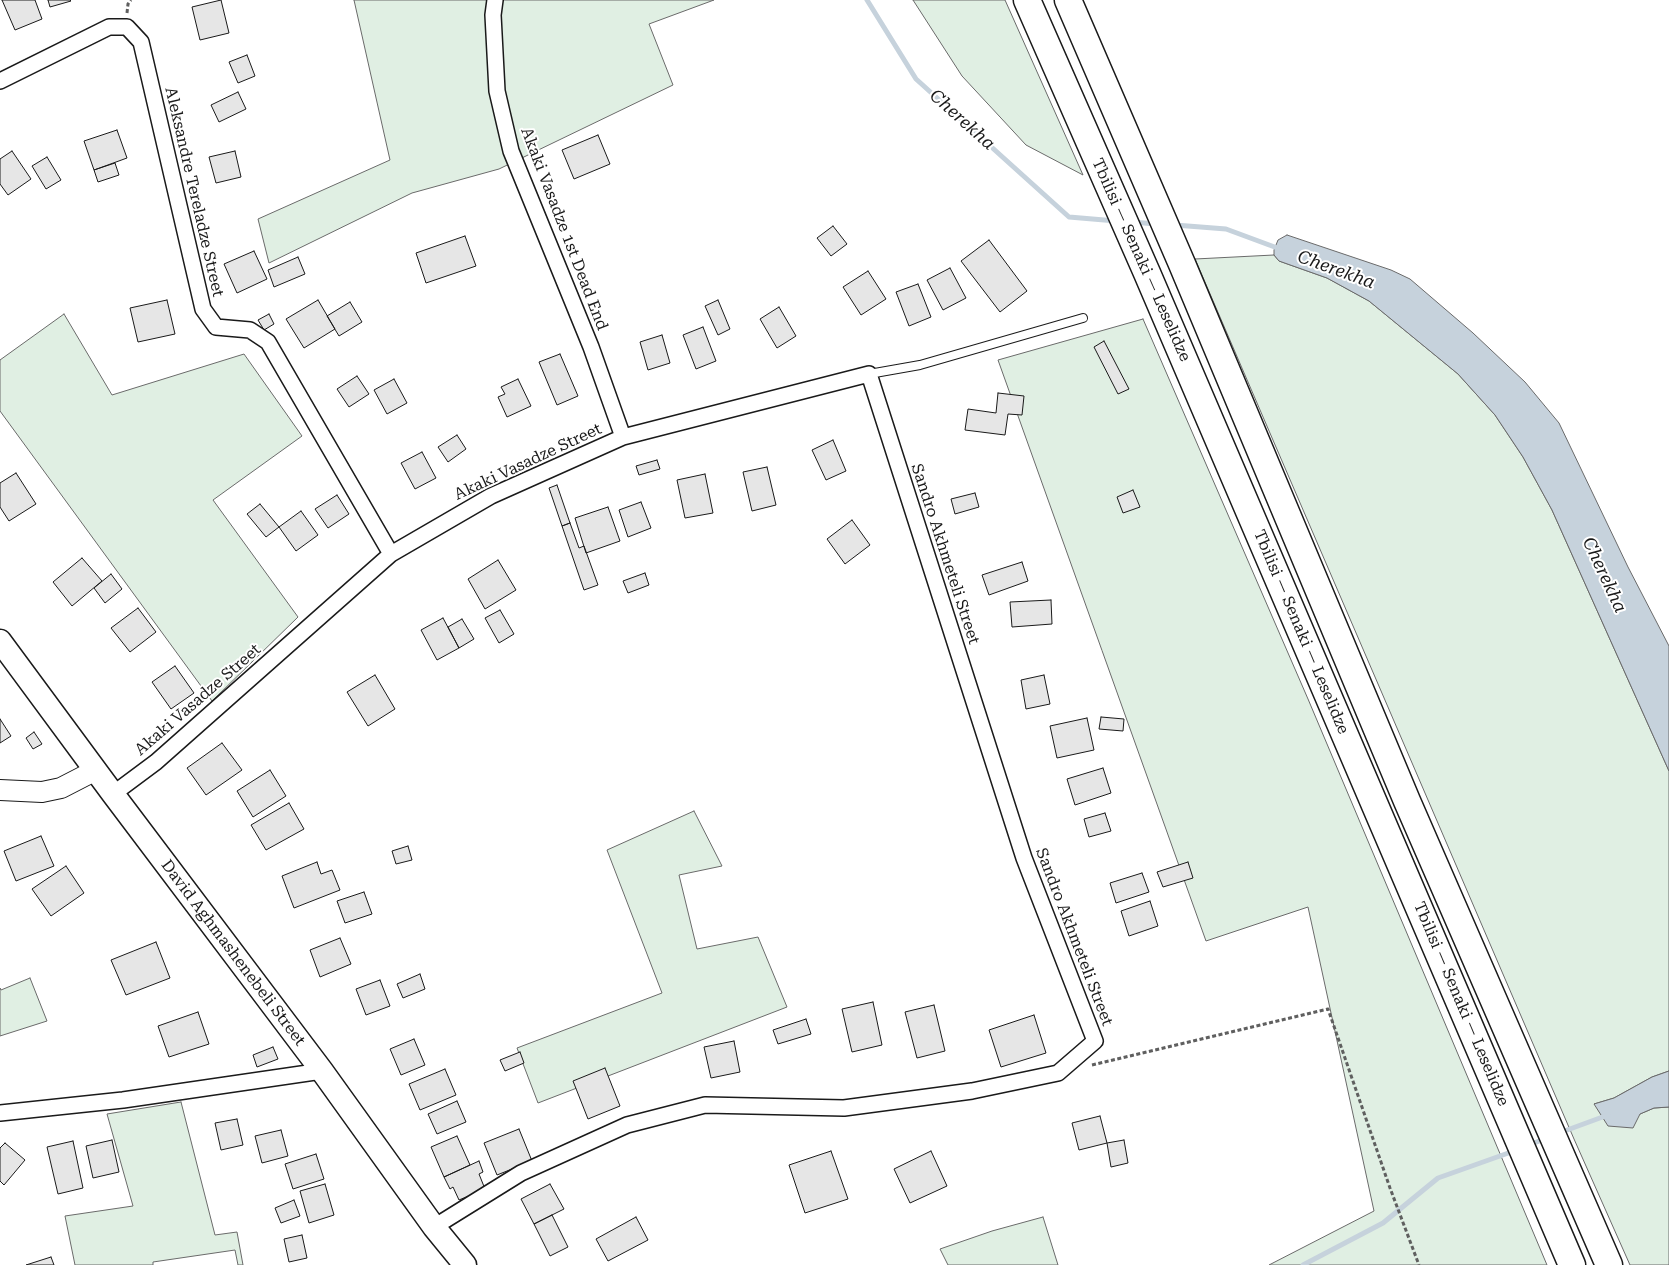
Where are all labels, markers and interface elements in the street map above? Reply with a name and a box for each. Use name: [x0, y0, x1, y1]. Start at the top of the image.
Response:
street label: Aleksandre Tereladze Street: [161, 85, 227, 299]
water label: Cherekha: [925, 85, 999, 155]
street label: Akaki Vasadze 1st Dead End: [516, 125, 612, 333]
street label: Tbilisi — Senaki — Leselidze: [1087, 156, 1195, 364]
water label: Cherekha: [1294, 246, 1378, 294]
street label: Akaki Vasadze Street: [451, 419, 605, 505]
street label: Sandro Akhmeteli Street: [907, 461, 983, 647]
street label: Tbilisi — Senaki — Leselidze: [1249, 527, 1353, 737]
water label: Cherekha: [1577, 534, 1631, 616]
street label: Akaki Vasadze Street: [131, 640, 265, 760]
street label: Sandro Akhmeteli Street: [1031, 845, 1117, 1029]
street label: David Aghmashenebeli Street: [157, 856, 309, 1050]
street label: Tbilisi — Senaki — Leselidze: [1409, 899, 1513, 1109]

